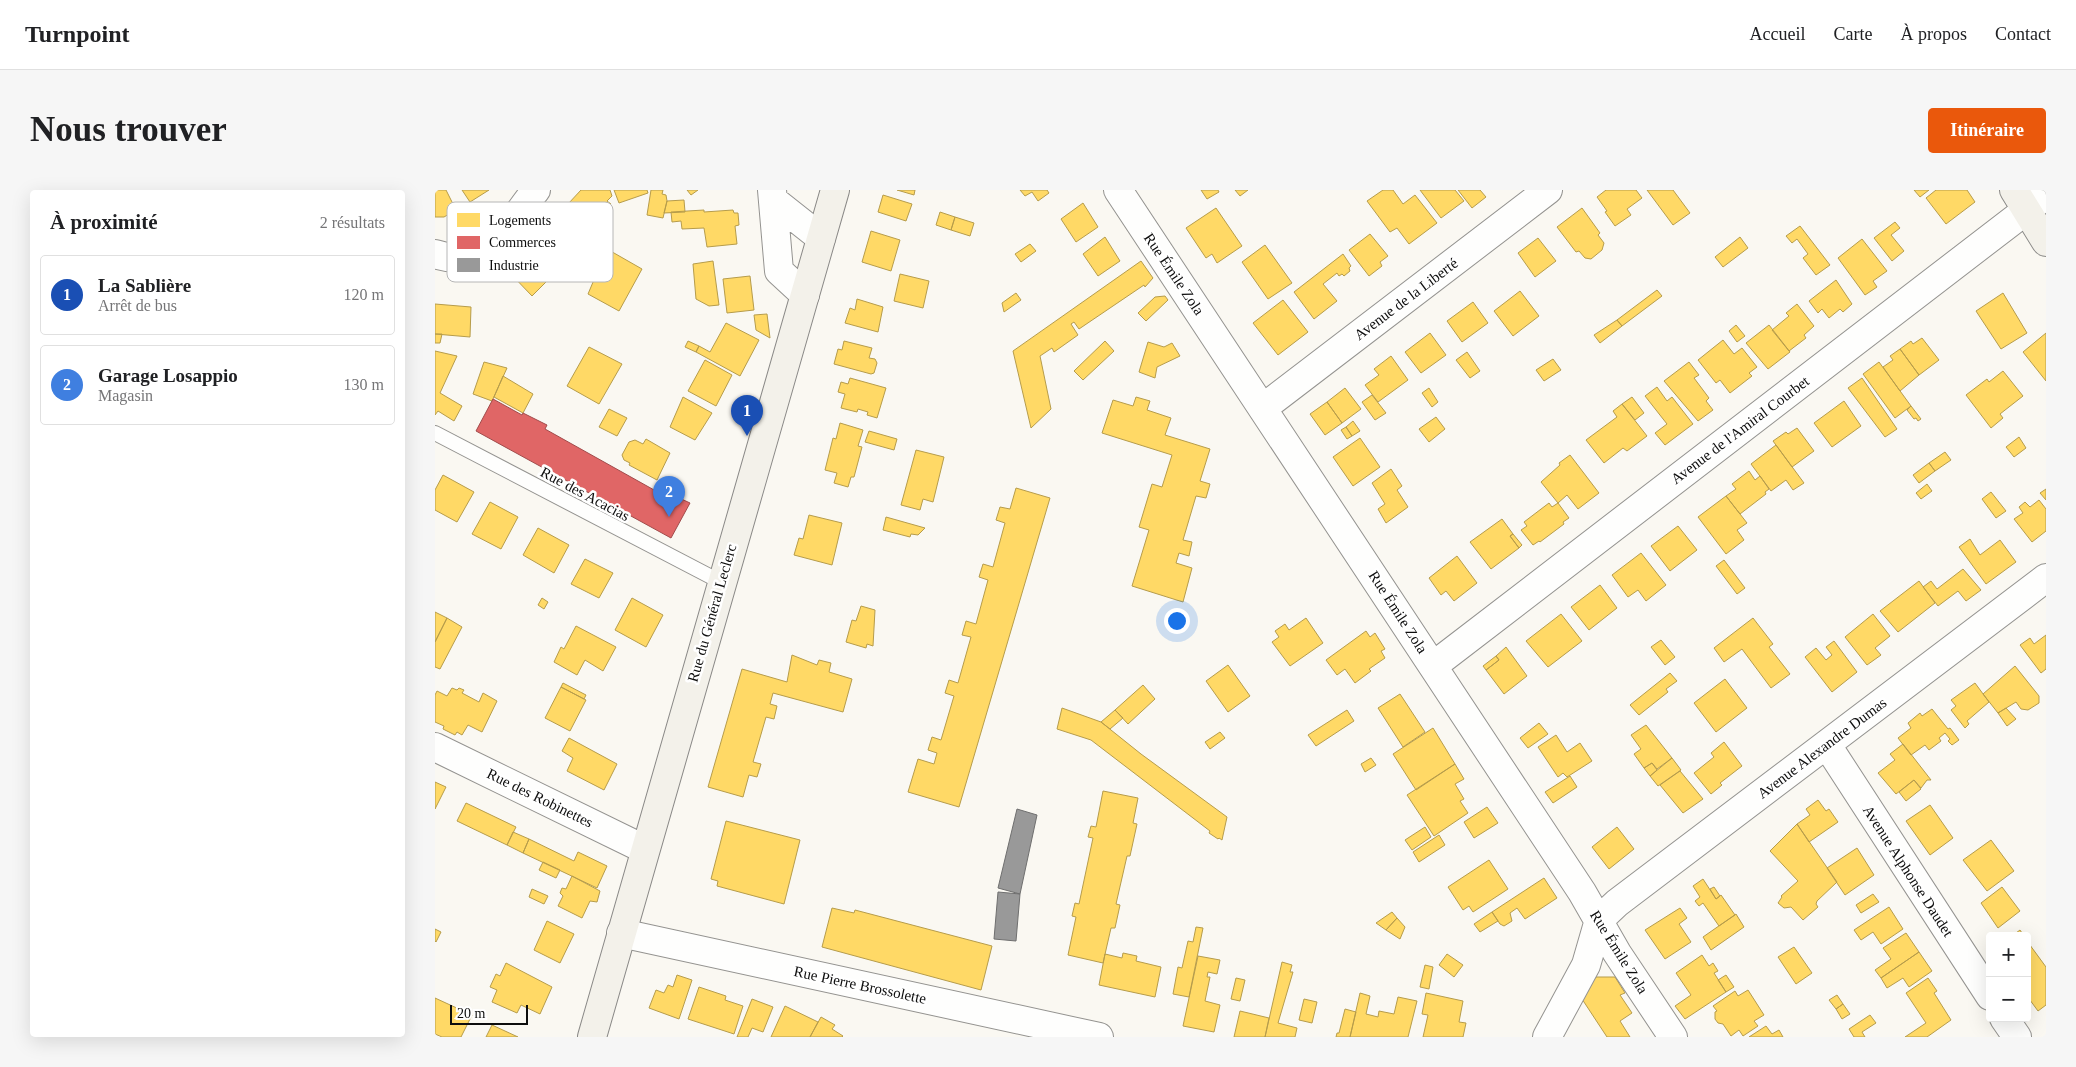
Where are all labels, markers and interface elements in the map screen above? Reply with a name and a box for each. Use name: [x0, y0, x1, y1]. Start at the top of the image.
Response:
text: Turnpoint: [25, 21, 130, 47]
text: Accueil: [1750, 24, 1806, 44]
text: Carte: [1834, 24, 1873, 44]
text: À propos: [1901, 24, 1967, 44]
text: Contact: [1995, 24, 2051, 44]
button: Itinéraire: [1928, 108, 2046, 153]
text: Nous trouver: [30, 110, 227, 149]
legend: [447, 202, 613, 282]
text: À proximité: [50, 210, 158, 234]
text: Logements: [489, 213, 551, 228]
text: 2 résultats: [320, 214, 385, 231]
street label: Rue Émile Zola: [1141, 230, 1207, 318]
text: Commerces: [489, 235, 556, 250]
street label: Avenue de la Liberté: [1351, 255, 1461, 343]
text: Industrie: [489, 258, 539, 273]
text: La Sablière: [98, 275, 191, 296]
text: 1: [63, 286, 71, 303]
text: 120 m: [344, 286, 384, 303]
text: Arrêt de bus: [98, 297, 177, 314]
text: Garage Losappio: [98, 365, 238, 386]
street label: Avenue de l'Amiral Courbet: [1668, 372, 1813, 487]
text: 2: [63, 376, 71, 393]
text: 130 m: [344, 376, 384, 393]
text: Magasin: [98, 387, 153, 404]
pin: 1: [731, 395, 763, 436]
street label: Rue des Acacias: [538, 464, 632, 524]
pin: 2: [653, 476, 685, 517]
street label: Rue du Général Leclerc: [685, 542, 739, 684]
street label: Rue Émile Zola: [1365, 568, 1431, 656]
your location: [1164, 608, 1190, 634]
street label: Avenue Alexandre Dumas: [1754, 694, 1890, 802]
street label: Rue des Robinettes: [484, 765, 596, 831]
street label: Avenue Alphonse Daudet: [1860, 802, 1957, 940]
street label: Rue Émile Zola: [1587, 907, 1651, 997]
map controls: [1986, 932, 2031, 1022]
button: +: [1986, 932, 2031, 977]
street label: Rue Pierre Brossolette: [792, 963, 928, 1007]
button: −: [1986, 977, 2031, 1022]
scale bar: [450, 1002, 527, 1025]
text: 20 m: [457, 1006, 485, 1021]

